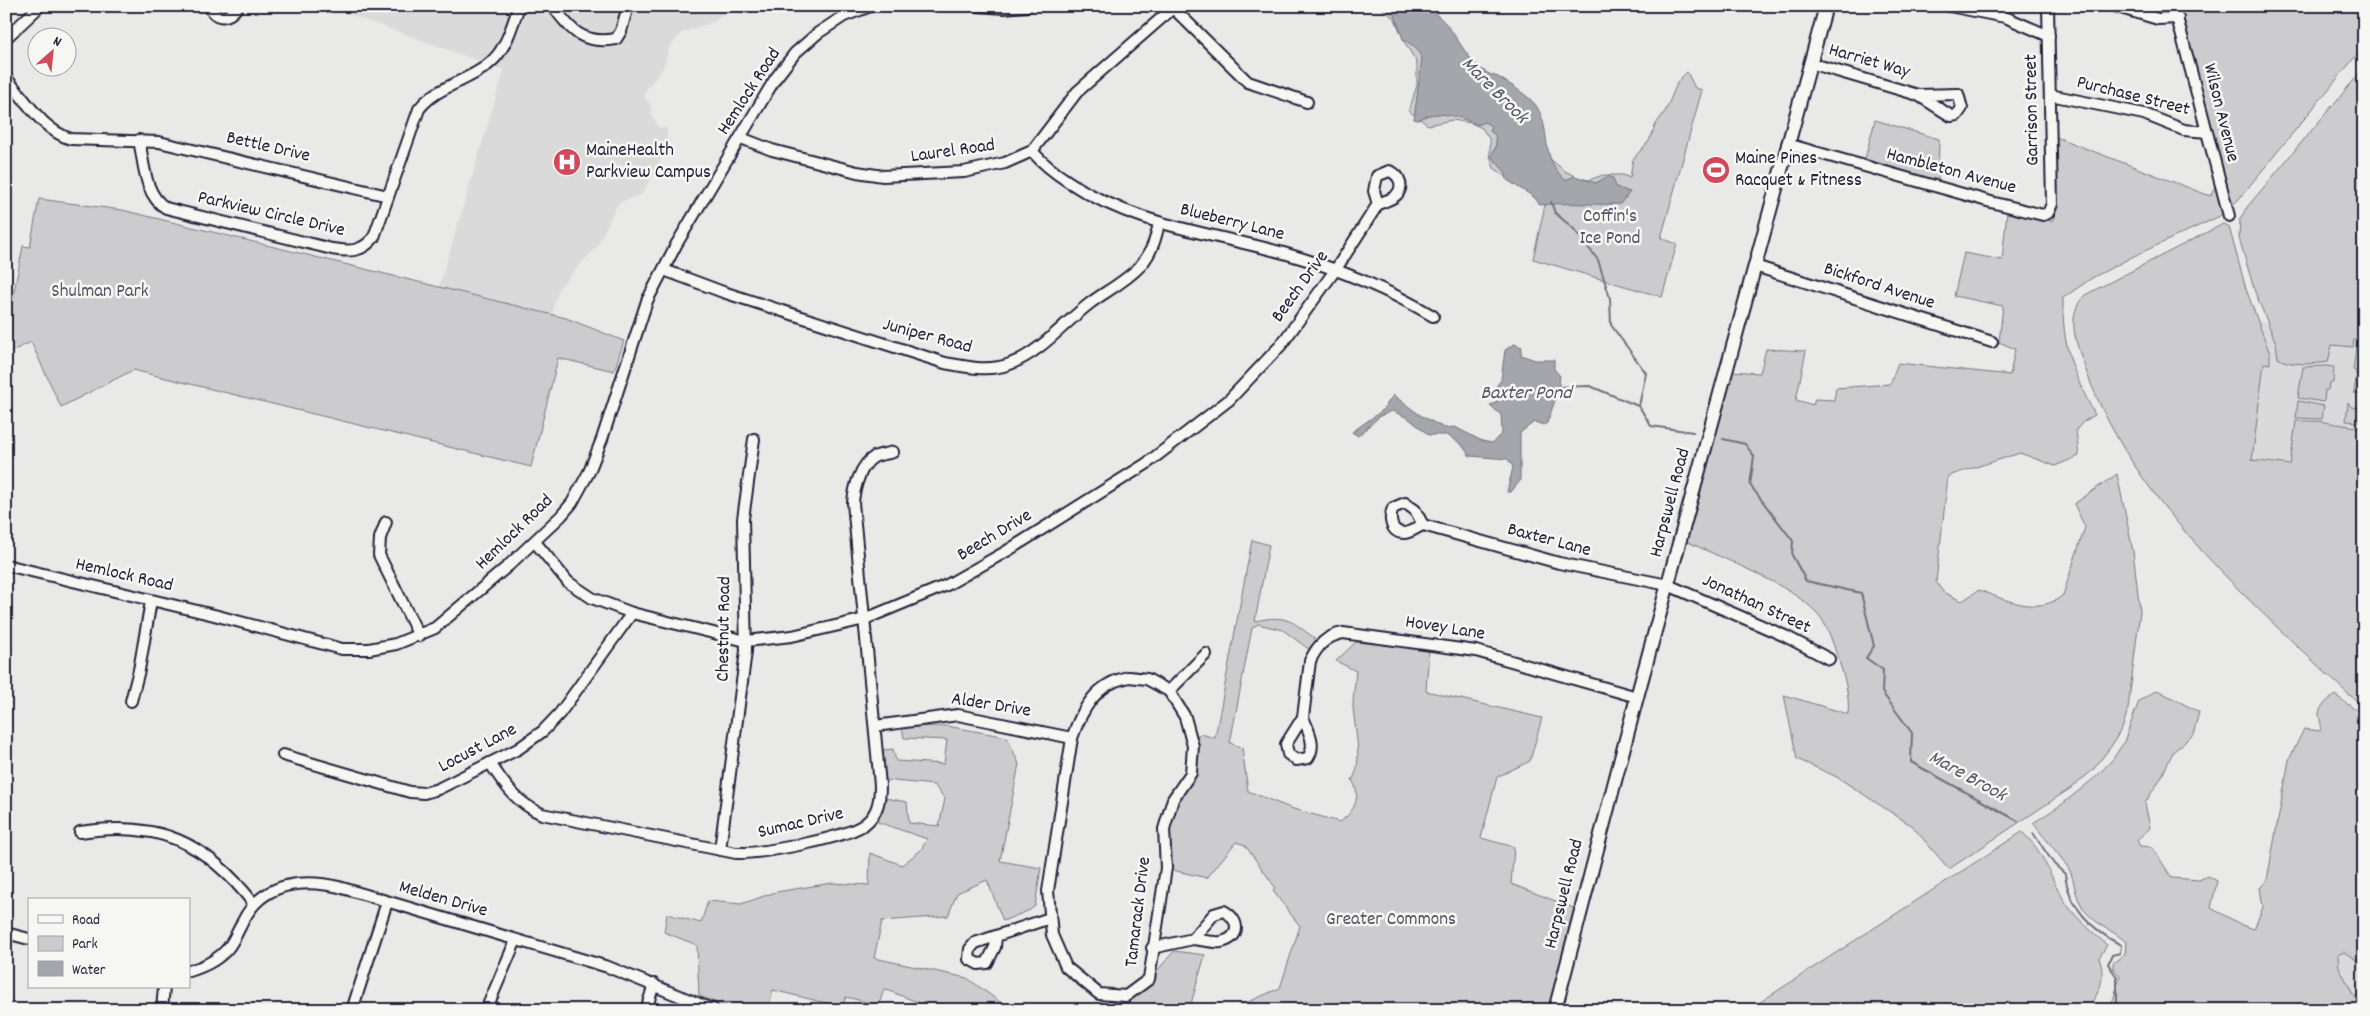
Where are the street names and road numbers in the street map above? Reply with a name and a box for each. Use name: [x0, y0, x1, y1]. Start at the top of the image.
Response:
street label: Harriet Way: [1825, 38, 1913, 87]
street label: Hemlock Road: [712, 43, 788, 141]
street label: Garrison Street: [2019, 54, 2047, 166]
street label: Wilson Avenue: [2195, 61, 2245, 165]
street label: Purchase Street: [2073, 70, 2193, 124]
street label: Bettle Drive: [223, 125, 313, 171]
street label: Laurel Road: [909, 133, 997, 171]
street label: Hambleton Avenue: [1883, 142, 2019, 202]
street label: Parkview Circle Drive: [195, 185, 347, 245]
street label: Blueberry Lane: [1177, 197, 1287, 249]
street label: Beech Drive: [1266, 245, 1336, 329]
street label: Bickford Avenue: [1820, 256, 1938, 318]
street label: Juniper Road: [879, 312, 975, 362]
street label: Harpswell Road: [1643, 445, 1699, 561]
street label: Hemlock Road: [470, 489, 560, 577]
street label: Beech Drive: [952, 503, 1038, 569]
street label: Baxter Lane: [1504, 517, 1594, 565]
street label: Hemlock Road: [73, 552, 175, 600]
street label: Jonathan Street: [1697, 568, 1815, 642]
street label: Chestnut Road: [711, 576, 739, 682]
street label: Hovey Lane: [1403, 609, 1487, 649]
street label: Alder Drive: [949, 686, 1033, 726]
street label: Locust Lane: [434, 717, 522, 781]
street label: Sumac Drive: [756, 801, 846, 847]
street label: Harpswell Road: [1538, 836, 1592, 952]
street label: Tamarack Drive: [1119, 855, 1159, 969]
street label: Melden Drive: [396, 874, 490, 926]

